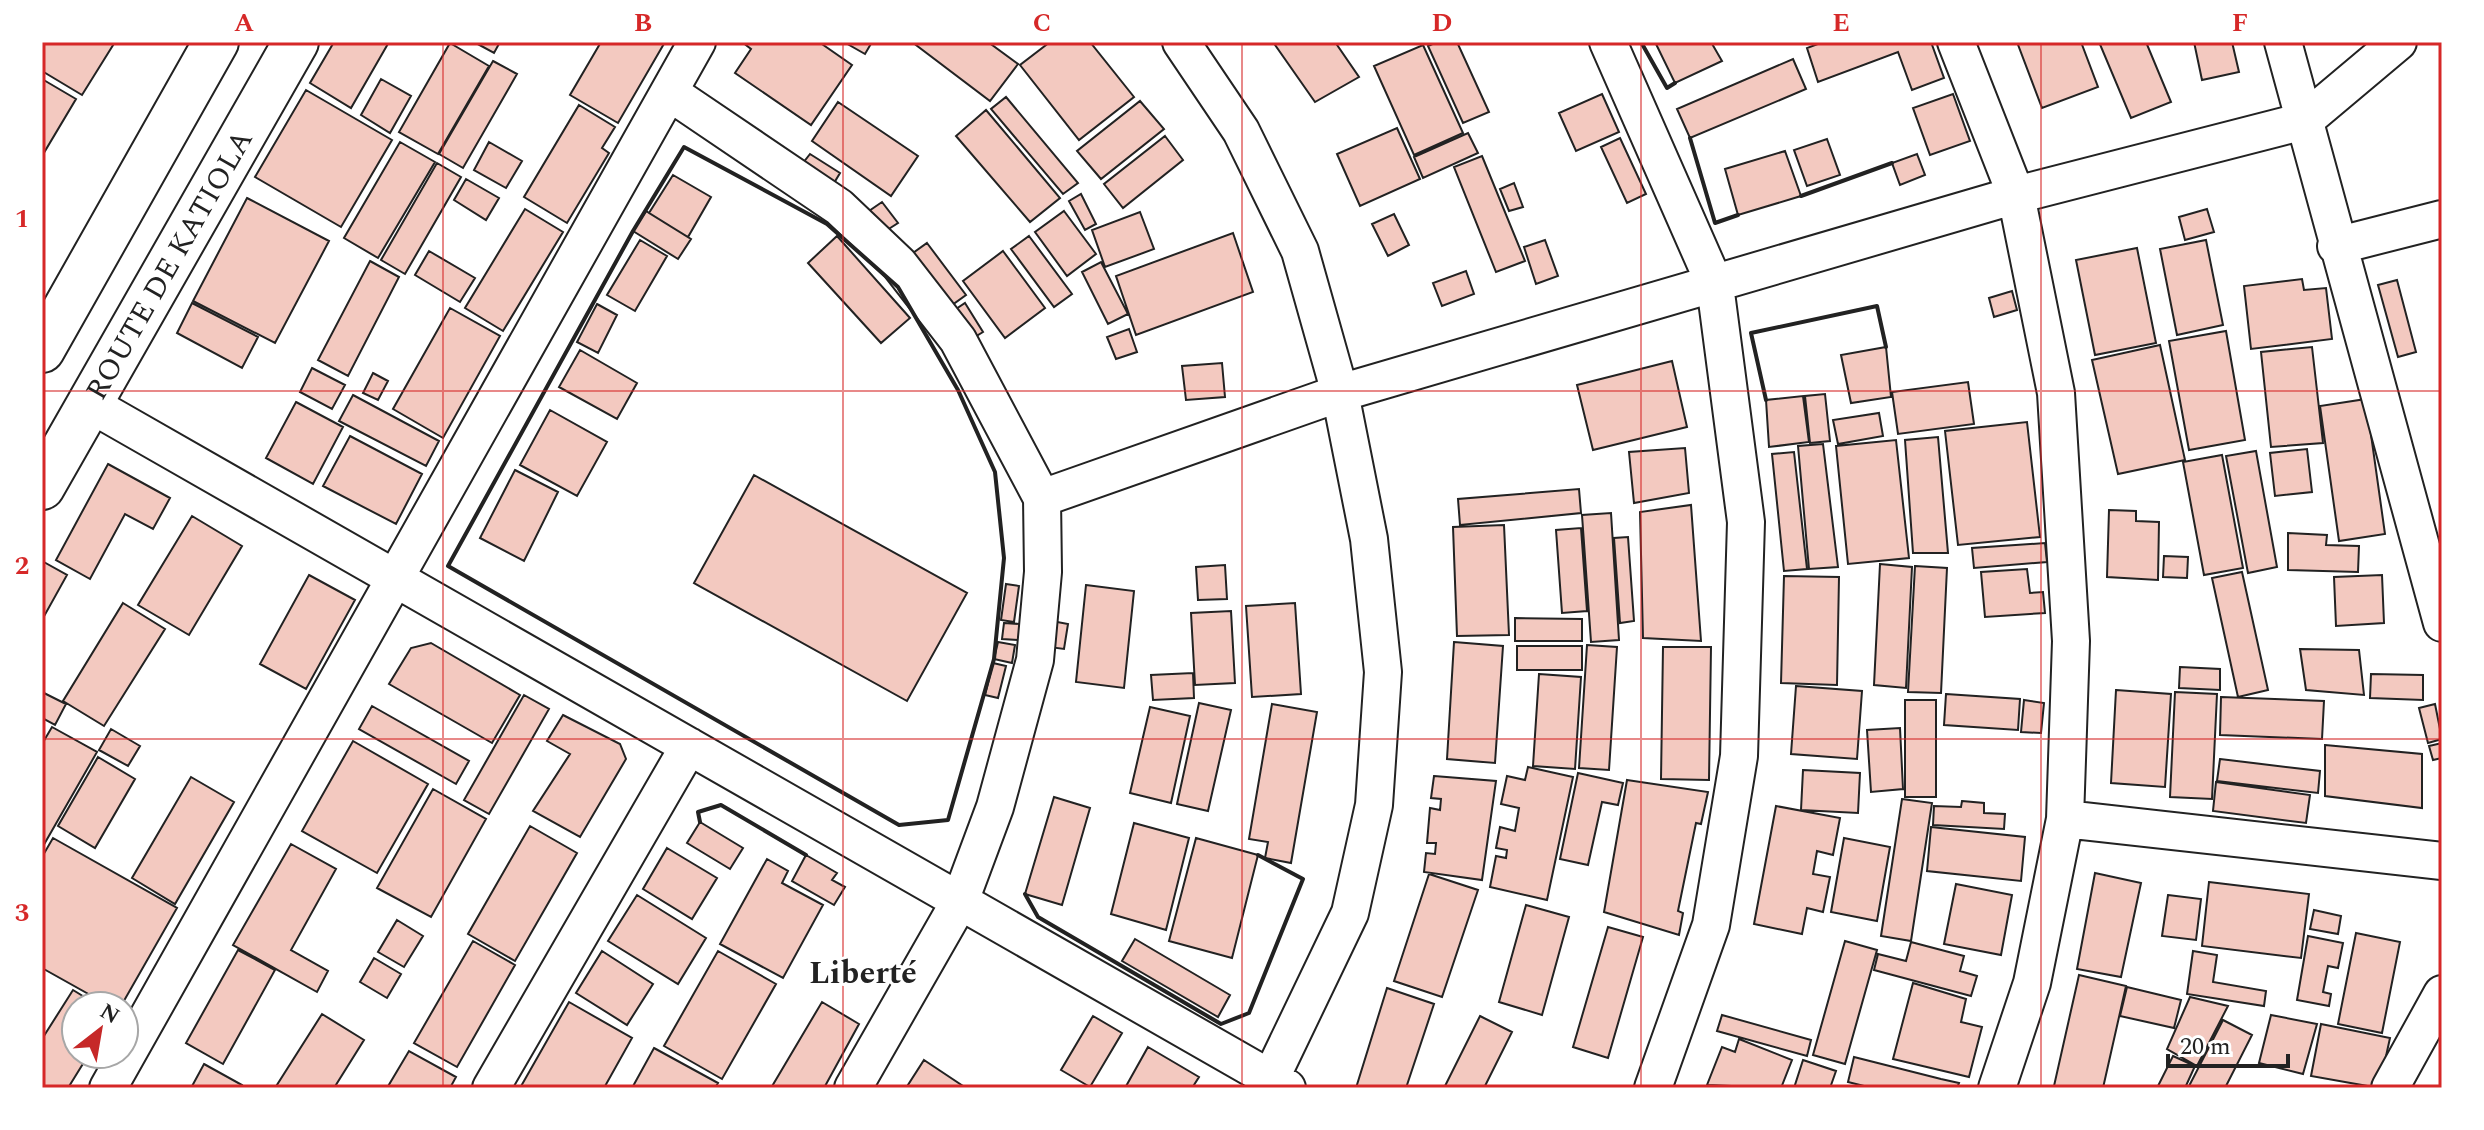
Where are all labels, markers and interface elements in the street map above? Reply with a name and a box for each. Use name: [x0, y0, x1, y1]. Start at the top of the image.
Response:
text: A: [234, 3, 254, 43]
text: B: [634, 3, 652, 43]
text: C: [1033, 3, 1051, 43]
text: D: [1432, 3, 1452, 43]
text: E: [1832, 3, 1850, 43]
text: F: [2232, 3, 2248, 43]
street label: ROUTE DE KATIOLA: [74, 121, 265, 409]
text: 1: [15, 199, 29, 239]
text: 2: [15, 546, 29, 586]
text: 3: [15, 893, 29, 933]
district label: Liberté: [809, 949, 917, 998]
north arrow: [60, 990, 140, 1070]
text: N: [93, 995, 126, 1033]
scale bar: [2168, 1018, 2288, 1068]
text: 20 m: [2180, 1029, 2231, 1065]

